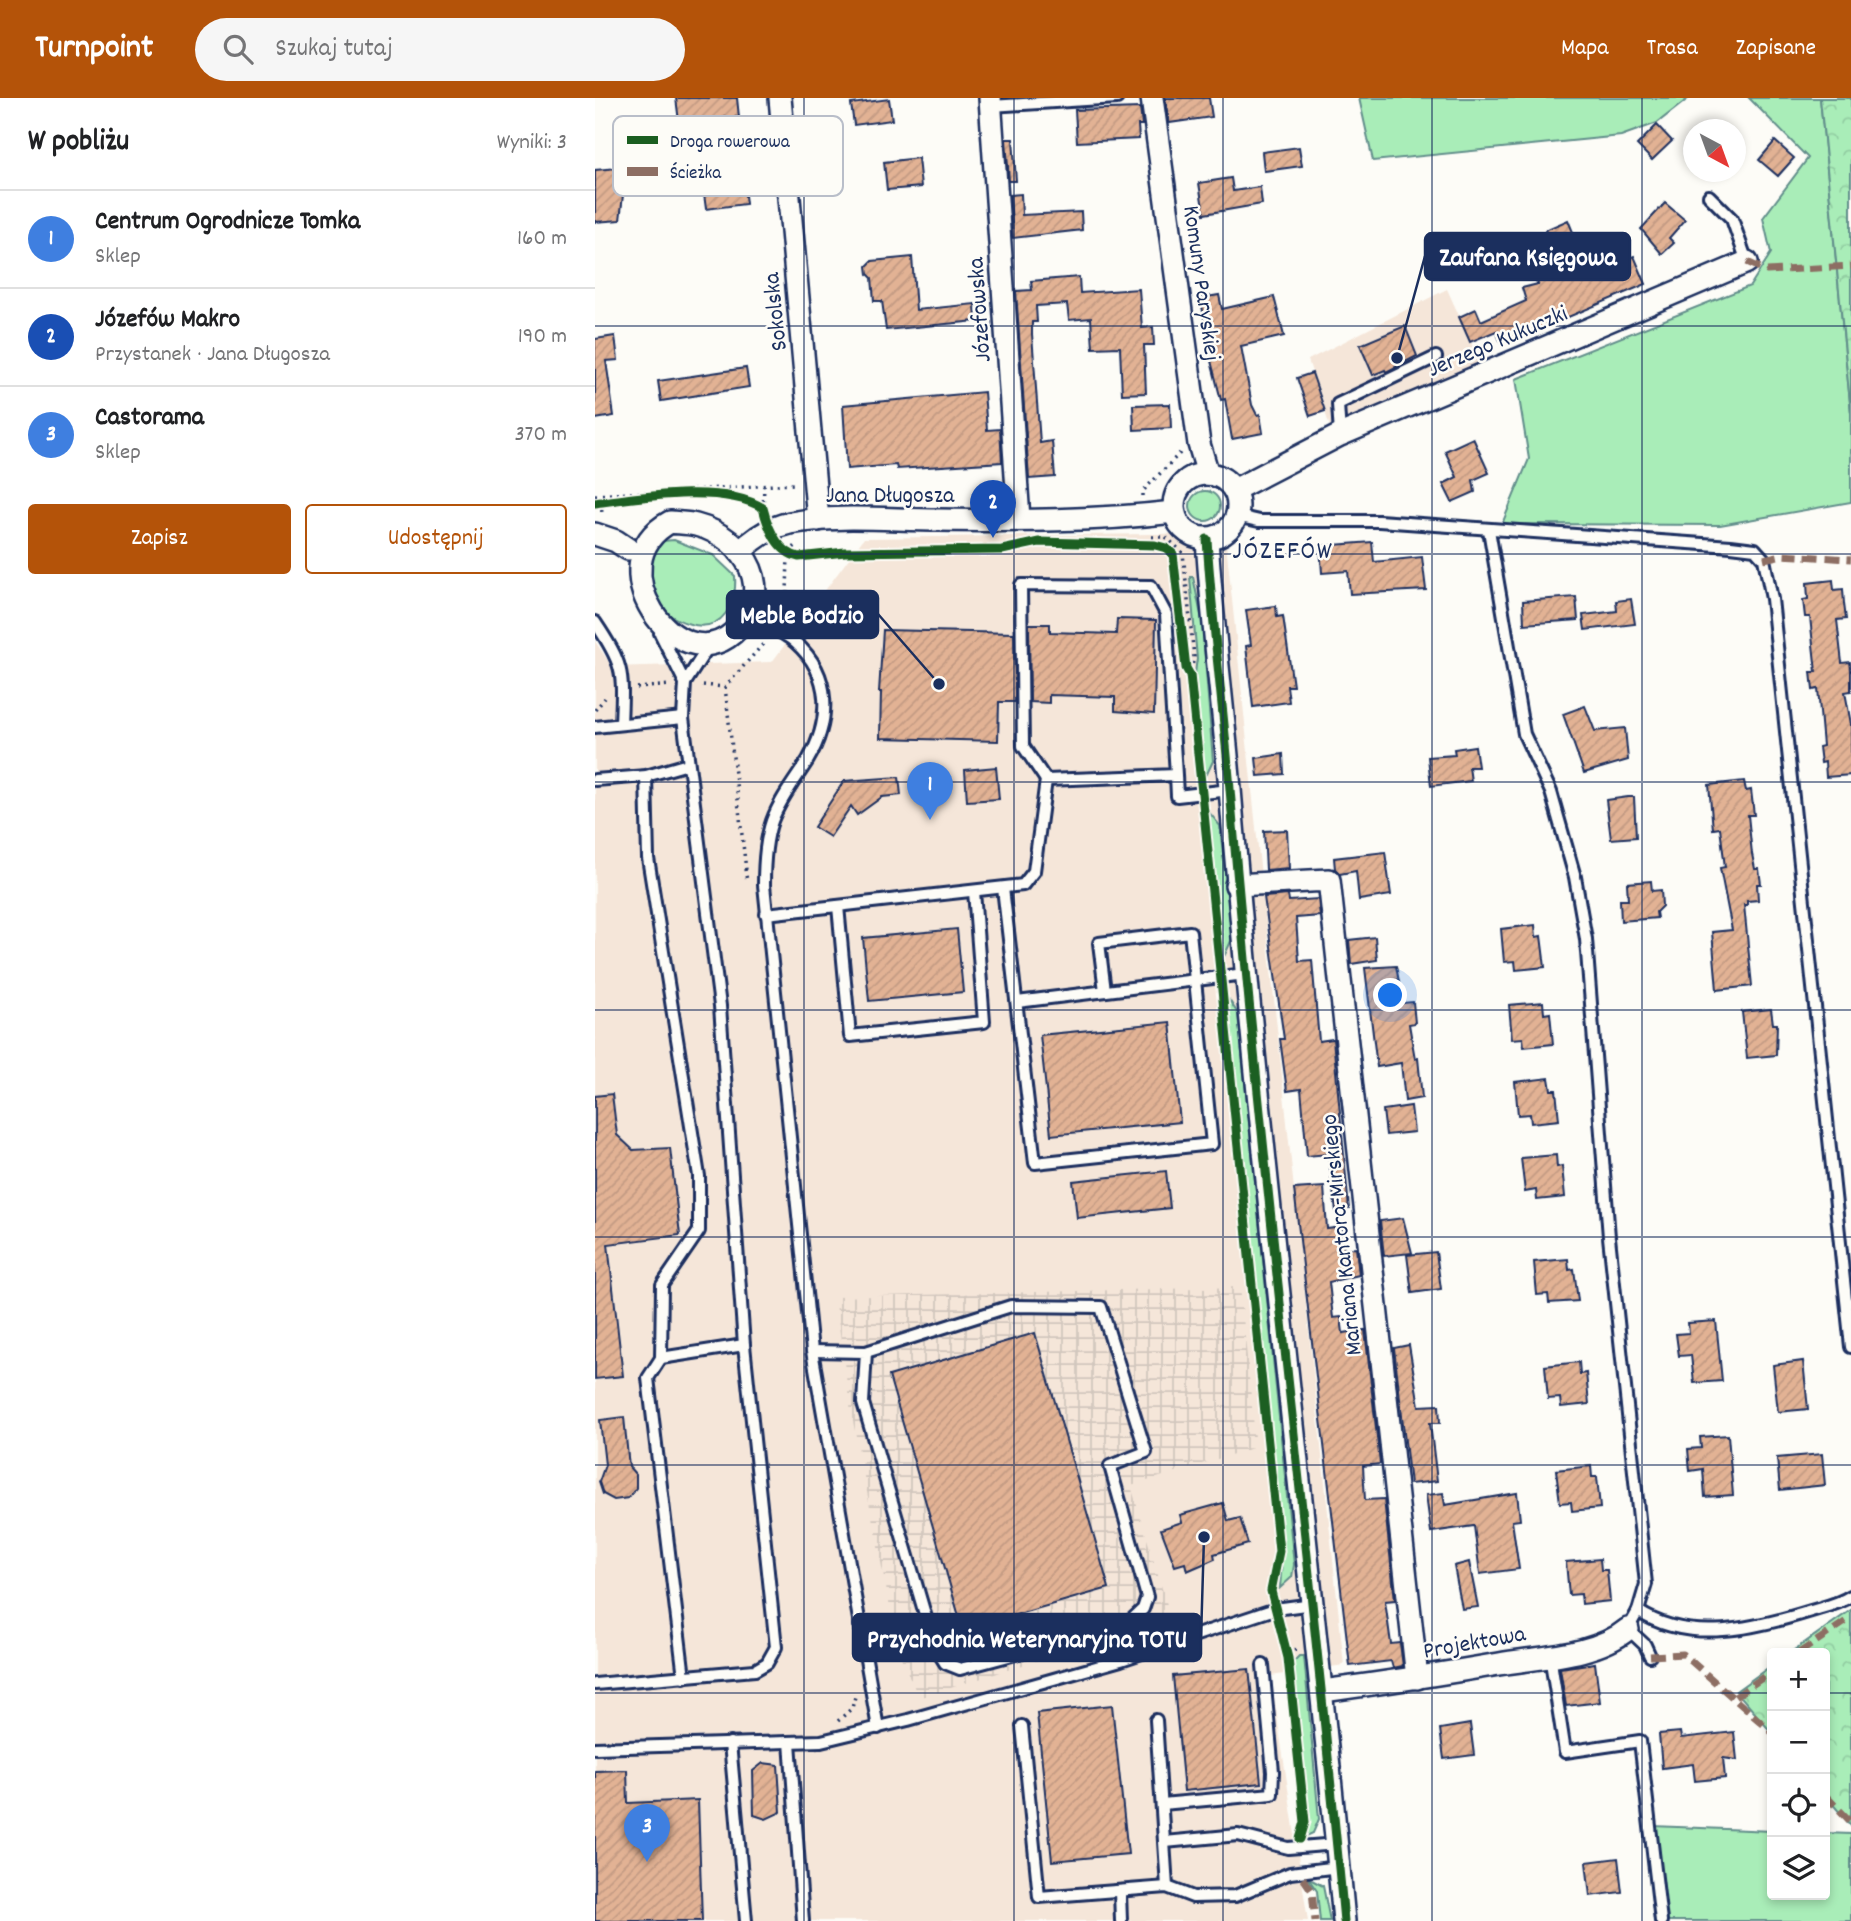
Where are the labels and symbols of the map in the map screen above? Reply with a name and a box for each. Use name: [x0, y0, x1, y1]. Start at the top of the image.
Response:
legend: [613, 116, 843, 196]
north arrow: [1683, 119, 1746, 182]
text: Droga rowerowa: [670, 130, 791, 157]
text: Ścieżka: [670, 161, 722, 188]
street label: Komuny Paryskiej: [1172, 203, 1228, 363]
callout: Zaufana Księgowa: [1425, 233, 1630, 280]
text: Zaufana Księgowa: [1439, 241, 1618, 278]
street label: Józefowska: [960, 256, 1002, 363]
street label: Sokolska: [756, 270, 798, 353]
street label: Jerzego Kukuczki: [1423, 298, 1573, 388]
street label: Jana Długosza: [826, 480, 955, 514]
pin: 2: [970, 480, 1016, 538]
district label: JÓZEFÓW: [1232, 534, 1334, 571]
callout: Meble Bodzio: [727, 591, 878, 638]
text: Meble Bodzio: [740, 599, 864, 636]
pin: 1: [907, 762, 953, 820]
your location: [1373, 978, 1407, 1012]
street label: Mariana Kantora-Mirskiego: [1313, 1112, 1373, 1357]
callout: Przychodnia Weterynaryjna TOTU: [853, 1614, 1201, 1661]
street label: Projektowa: [1421, 1618, 1529, 1670]
text: Przychodnia Weterynaryjna TOTU: [867, 1623, 1187, 1660]
pin: 3: [624, 1804, 670, 1862]

